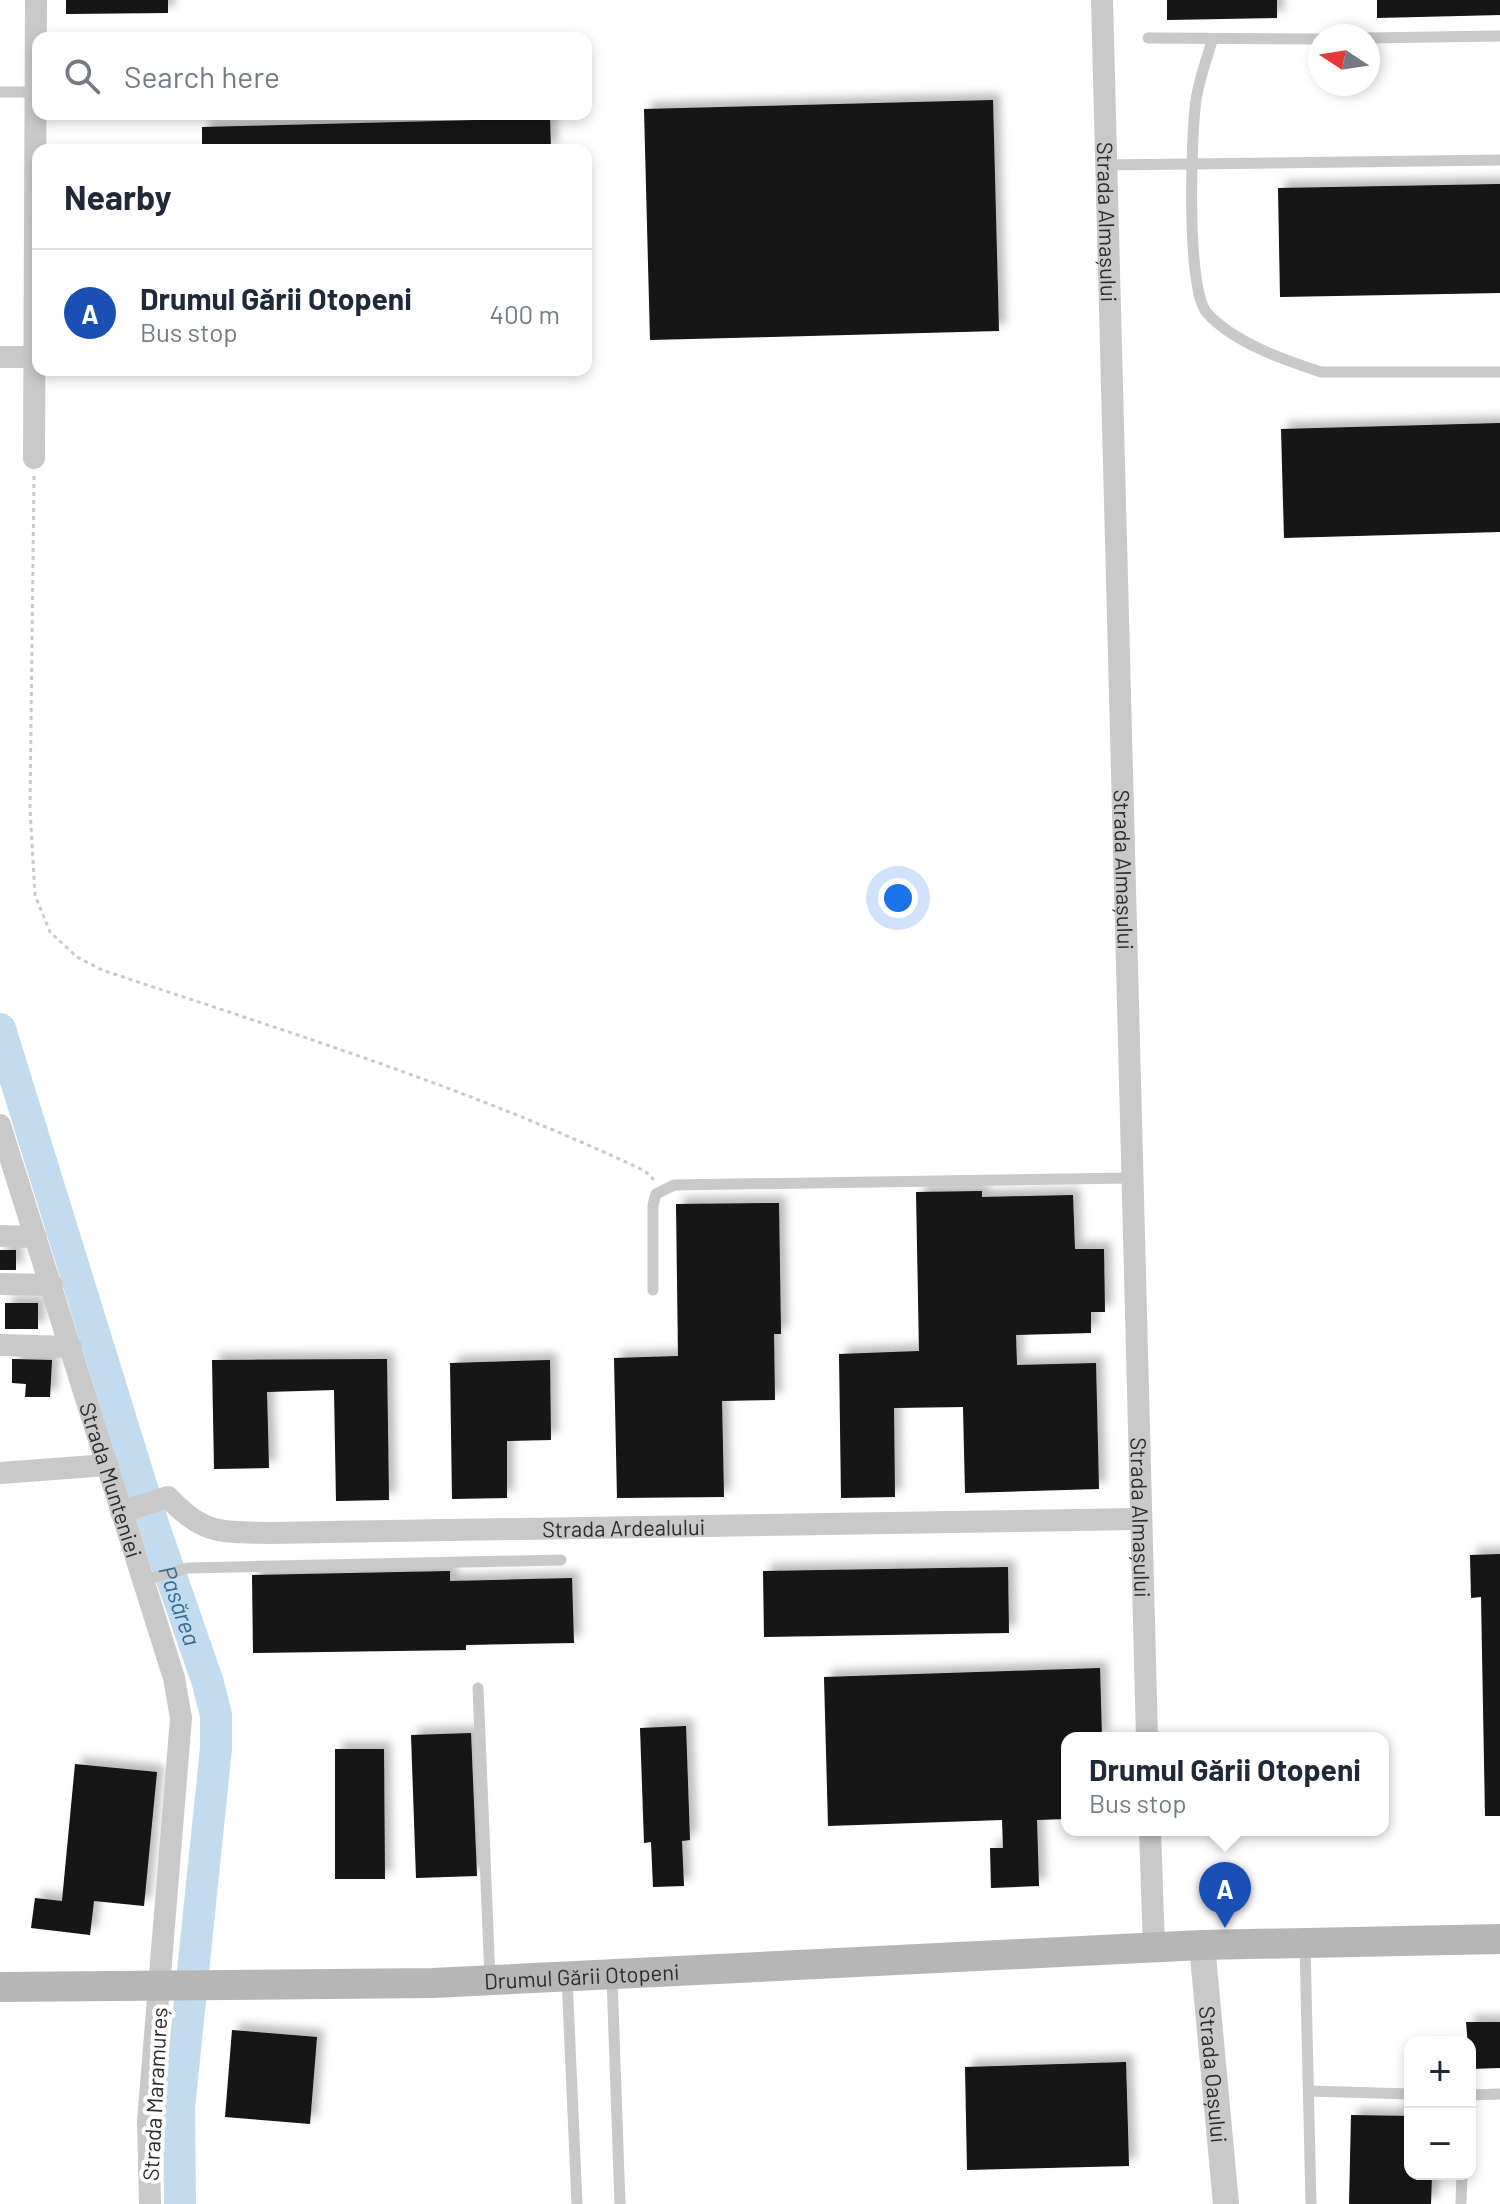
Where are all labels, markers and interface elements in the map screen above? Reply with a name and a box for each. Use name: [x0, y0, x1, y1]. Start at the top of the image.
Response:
north arrow: [1308, 24, 1380, 96]
search box: [32, 32, 592, 120]
icon: search: [60, 54, 104, 98]
text: Search here: [124, 58, 280, 94]
street label: Strada Almașului: [1093, 141, 1123, 303]
text: Nearby: [64, 176, 172, 217]
text: Drumul Gării Otopeni: [140, 280, 412, 316]
text: A: [81, 298, 99, 329]
text: 400 m: [490, 298, 560, 329]
text: Bus stop: [140, 316, 238, 347]
street label: Strada Almașului: [1109, 789, 1140, 950]
your location: [878, 878, 918, 918]
street label: Strada Munteniei: [75, 1399, 148, 1561]
street label: Strada Almașului: [1126, 1437, 1156, 1598]
street label: Strada Ardealului: [542, 1513, 705, 1542]
water label: Pasărea: [154, 1561, 208, 1649]
popup: [1061, 1732, 1389, 1836]
text: Drumul Gării Otopeni: [1089, 1751, 1361, 1787]
text: Bus stop: [1089, 1787, 1187, 1818]
pin: A: [1199, 1862, 1251, 1928]
street label: Drumul Gării Otopeni: [483, 1958, 680, 1993]
street label: Strada Oașului: [1195, 2005, 1233, 2144]
street label: Strada Maramureș: [136, 2006, 172, 2182]
map controls: [1404, 2036, 1476, 2180]
button: +: [1404, 2036, 1476, 2108]
button: −: [1404, 2108, 1476, 2180]

